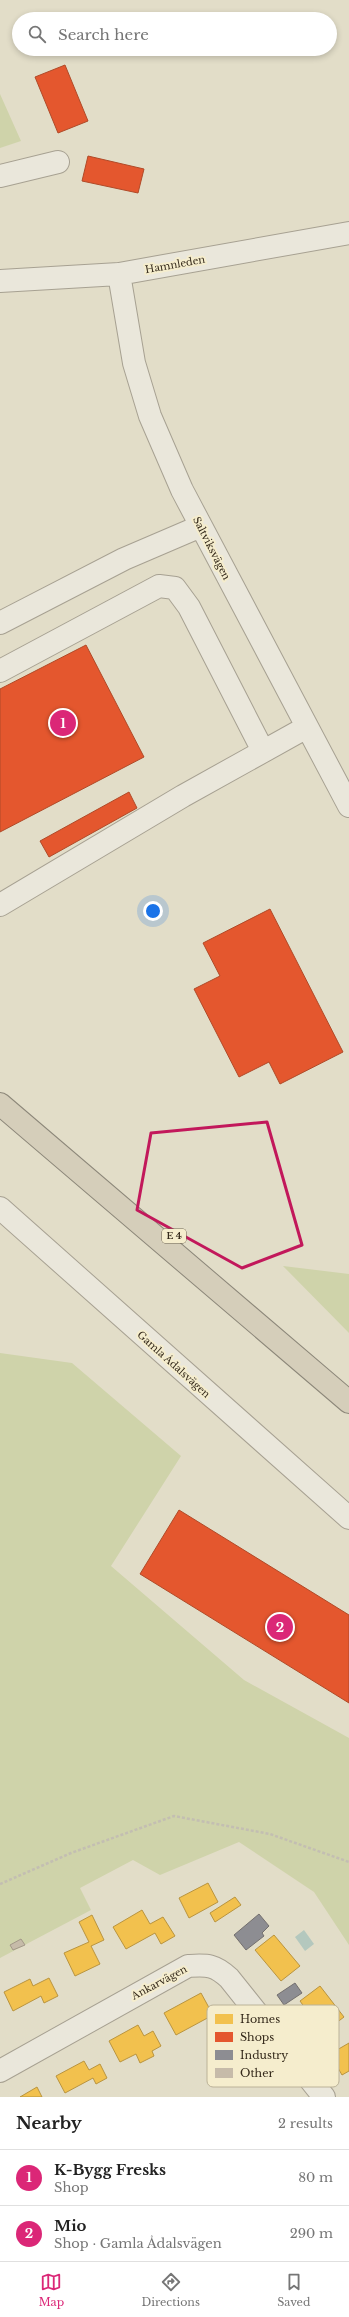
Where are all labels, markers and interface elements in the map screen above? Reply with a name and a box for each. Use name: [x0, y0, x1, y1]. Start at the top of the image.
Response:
search box: [12, 12, 337, 56]
icon: search: [26, 23, 48, 45]
text: Search here: [58, 25, 149, 44]
street label: Hamnleden: [144, 253, 206, 276]
street label: Saltviksvägen: [190, 514, 233, 582]
pin: 1: [50, 708, 76, 738]
your location: [143, 901, 163, 921]
road number: E 4: [162, 1229, 186, 1243]
street label: Gamla Ådalsvägen: [134, 1327, 214, 1401]
pin: 2: [267, 1612, 293, 1642]
street label: Ankarvägen: [128, 1962, 189, 2003]
legend: [207, 2005, 339, 2087]
text: Homes: [240, 2012, 280, 2026]
text: Shops: [240, 2030, 274, 2044]
text: Industry: [240, 2048, 288, 2062]
text: Other: [240, 2066, 274, 2080]
text: Nearby: [16, 2113, 82, 2134]
text: 2 results: [278, 2115, 333, 2132]
text: K-Bygg Fresks: [54, 2160, 166, 2179]
text: 1: [26, 2169, 32, 2186]
text: 80 m: [298, 2169, 333, 2186]
text: Shop: [54, 2179, 89, 2196]
text: Mio: [54, 2216, 87, 2235]
text: 2: [25, 2225, 33, 2242]
text: 290 m: [290, 2225, 333, 2242]
text: Shop · Gamla Ådalsvägen: [54, 2235, 222, 2252]
tab: Map: [39, 2271, 64, 2309]
tab: Directions: [141, 2271, 200, 2309]
tab: Saved: [277, 2271, 310, 2309]

